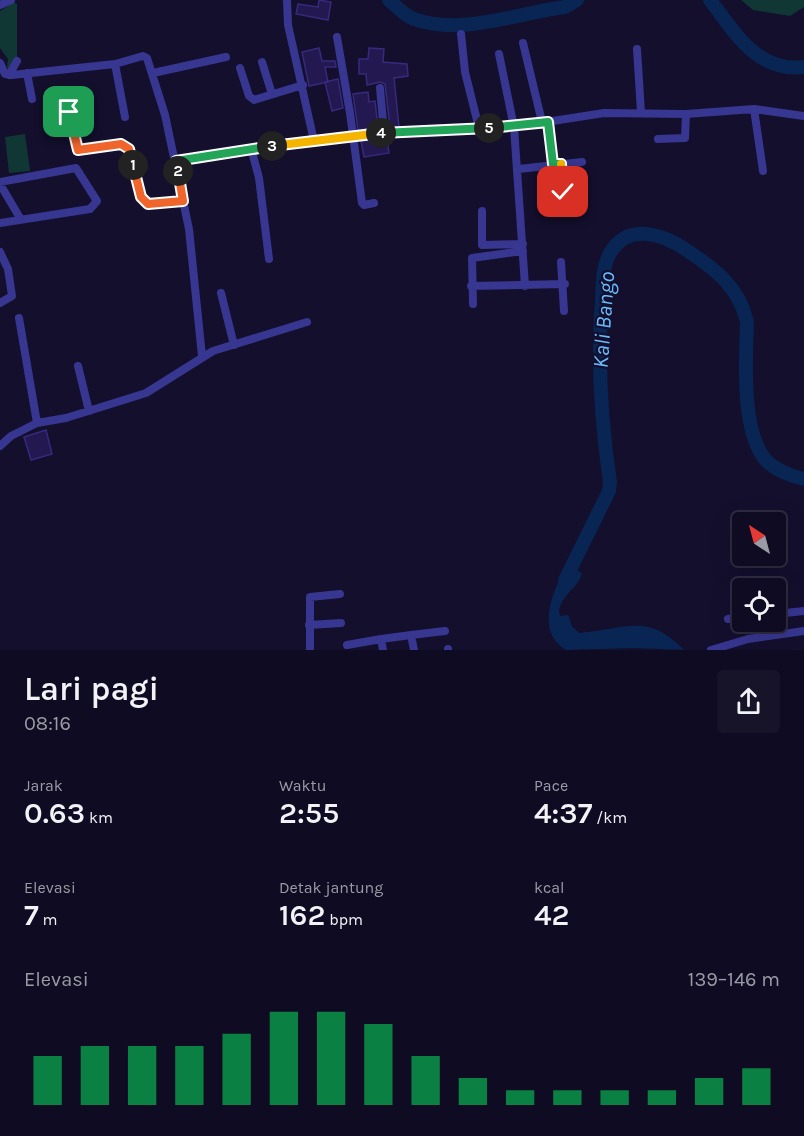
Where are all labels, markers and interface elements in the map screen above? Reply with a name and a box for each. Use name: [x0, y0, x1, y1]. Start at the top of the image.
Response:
pin: [43, 86, 94, 137]
icon: arrive: [52, 95, 85, 128]
pin: 5: [474, 113, 504, 143]
pin: 4: [366, 118, 396, 148]
text: 5: [484, 118, 494, 137]
text: 4: [376, 123, 386, 142]
pin: 3: [257, 131, 287, 161]
text: 3: [267, 136, 277, 155]
pin: 1: [118, 150, 148, 180]
text: 1: [130, 155, 136, 174]
pin: 2: [163, 156, 193, 186]
text: 2: [173, 161, 183, 180]
pin: [537, 166, 588, 217]
icon: check: [546, 175, 579, 208]
water label: Kali Bango: [588, 271, 620, 369]
north arrow: [732, 512, 786, 566]
map controls: [732, 512, 786, 632]
button: locate: [732, 578, 786, 632]
text: Lari pagi: [24, 670, 159, 708]
button: share: [717, 670, 780, 733]
text: 08:16: [24, 712, 71, 735]
text: Jarak: [24, 776, 63, 795]
text: Waktu: [279, 776, 326, 795]
text: Pace: [534, 776, 568, 795]
text: 0.63: [24, 795, 85, 831]
text: 2:55: [279, 795, 339, 831]
text: 4:37: [534, 795, 592, 831]
text: km: [85, 808, 113, 827]
text: /km: [592, 808, 627, 827]
text: Elevasi: [24, 878, 76, 897]
text: Detak jantung: [279, 878, 383, 897]
text: kcal: [534, 878, 565, 897]
text: 7: [24, 897, 39, 933]
text: 162: [279, 897, 325, 933]
text: 42: [534, 897, 570, 933]
text: m: [39, 910, 57, 929]
text: bpm: [325, 910, 363, 929]
text: Elevasi: [24, 968, 89, 991]
text: 139–146 m: [688, 968, 780, 991]

